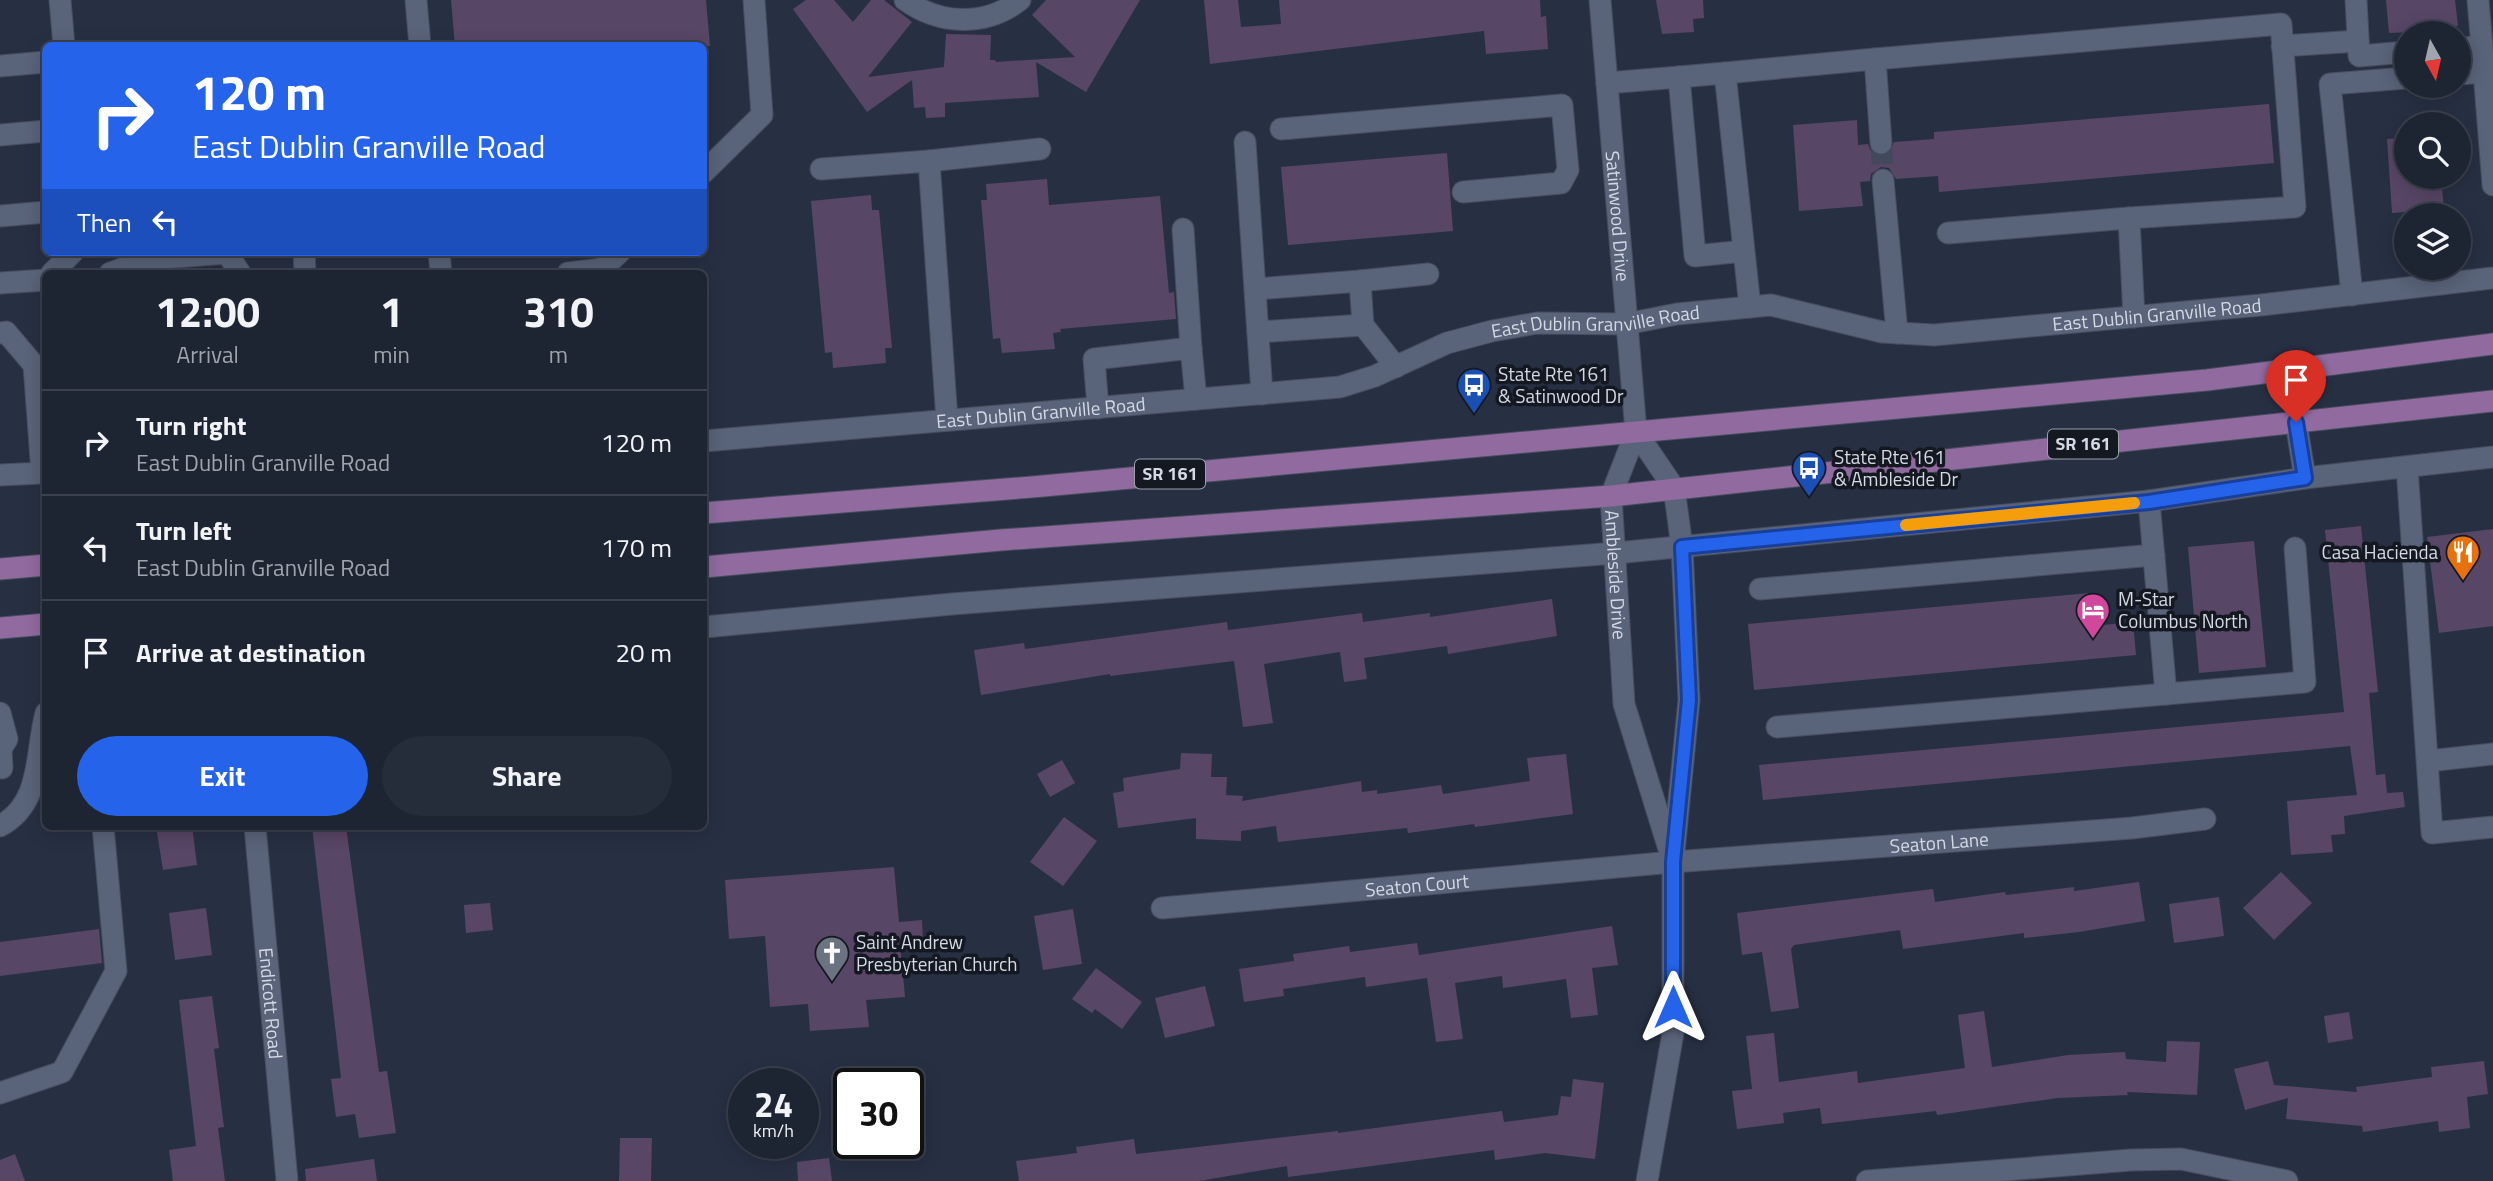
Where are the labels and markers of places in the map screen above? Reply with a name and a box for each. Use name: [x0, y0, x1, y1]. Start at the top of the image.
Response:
pin: [2266, 350, 2326, 422]
place label: State Rte 161 & Satinwood Dr: [1498, 359, 1624, 410]
bus stop icon: State Rte 161 & Satinwood Dr: [1455, 366, 1493, 415]
place label: State Rte 161 & Ambleside Dr: [1834, 442, 1959, 493]
bus stop icon: State Rte 161 & Ambleside Dr: [1790, 449, 1828, 498]
restaurant icon: Casa Hacienda: [2444, 533, 2482, 582]
place label: Casa Hacienda: [2321, 537, 2438, 566]
place label: M-Star Columbus North: [2118, 584, 2248, 635]
hotel icon: M-Star Columbus North: [2074, 591, 2112, 640]
place label: Saint Andrew Presbyterian Church: [856, 927, 1017, 978]
church icon: Saint Andrew Presbyterian Church: [813, 934, 851, 983]

